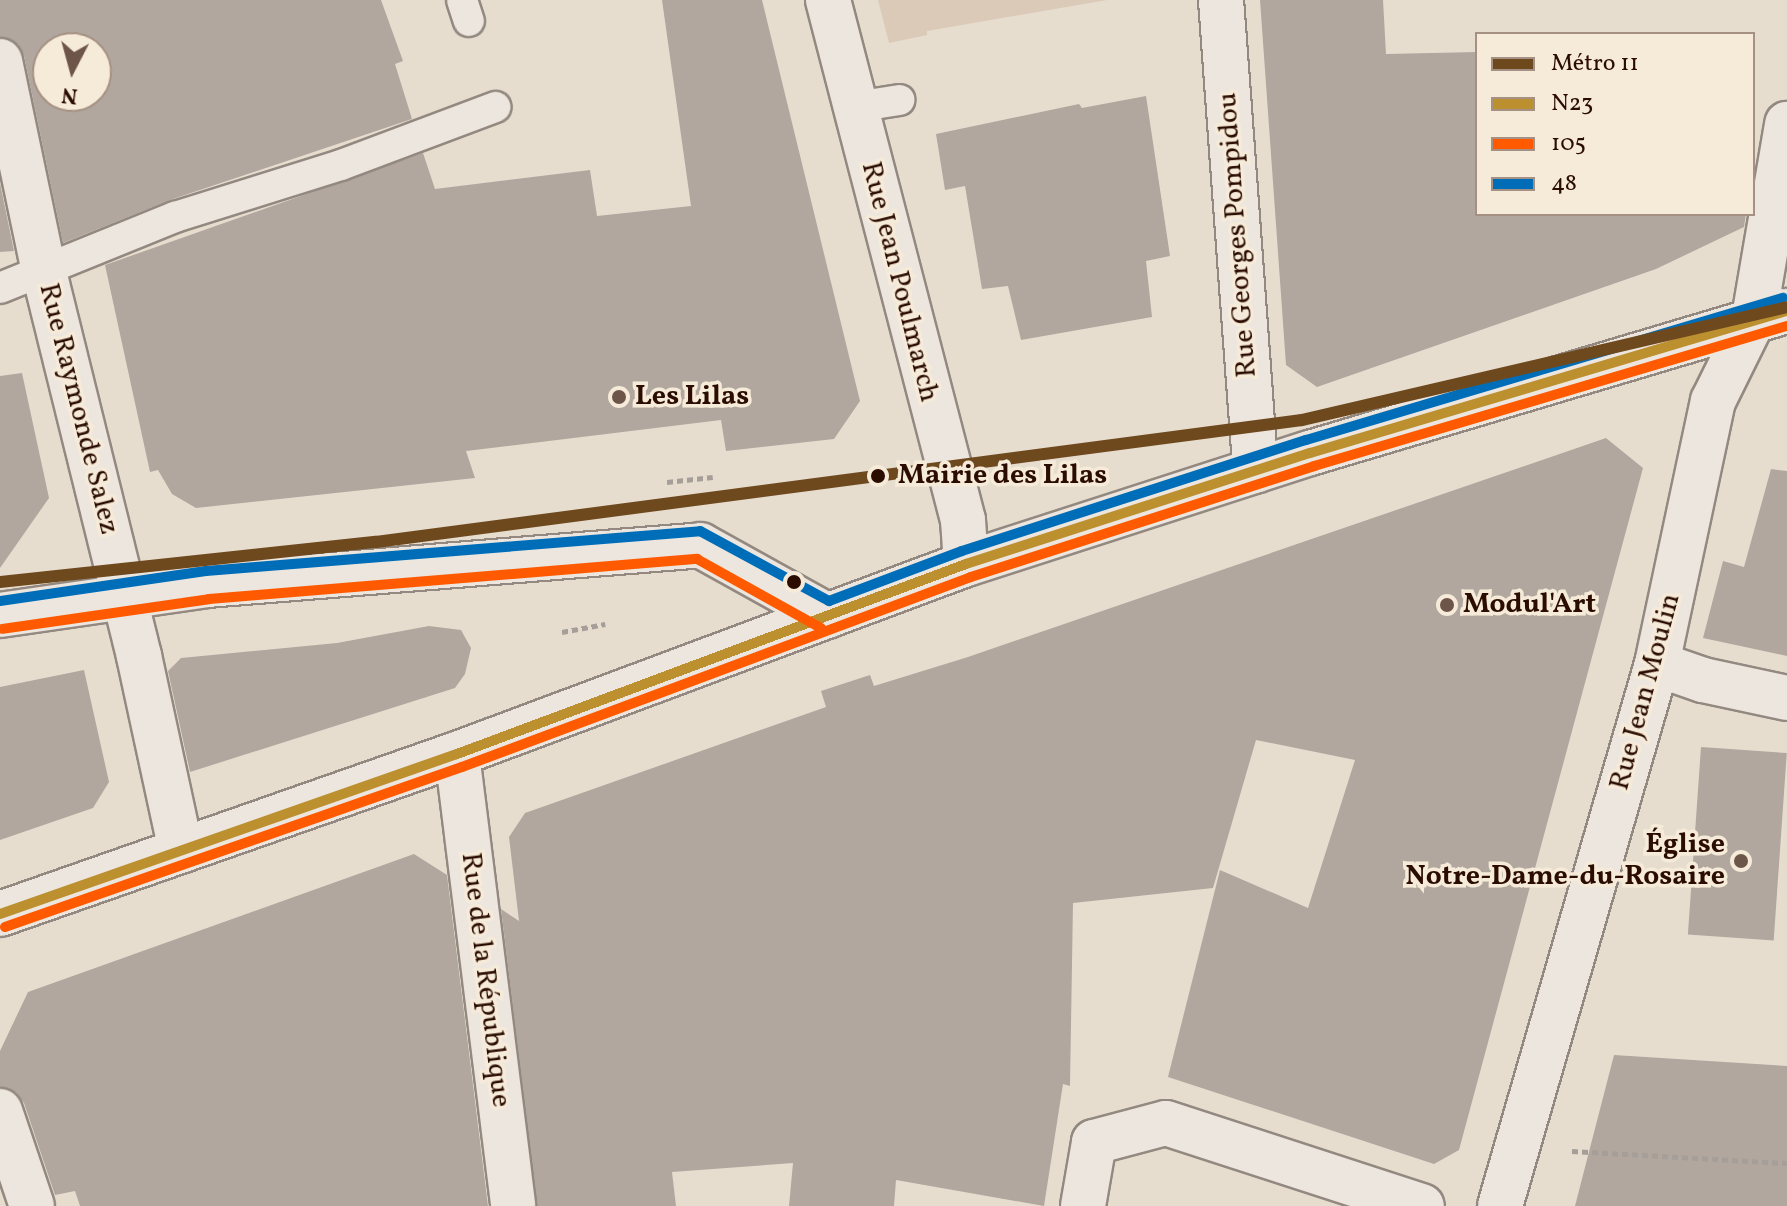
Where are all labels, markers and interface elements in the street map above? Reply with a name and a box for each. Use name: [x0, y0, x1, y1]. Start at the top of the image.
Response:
north arrow: [32, 32, 112, 112]
legend: [1475, 32, 1755, 216]
text: Métro 11: [1551, 47, 1639, 81]
text: N: [60, 78, 79, 111]
text: N23: [1551, 87, 1593, 121]
street label: Rue Georges Pompidou: [1211, 91, 1265, 379]
text: 105: [1551, 127, 1586, 161]
street label: Rue Jean Poulmarch: [853, 158, 945, 406]
text: 48: [1551, 167, 1577, 201]
street label: Rue Raymonde Salez: [31, 280, 125, 538]
place label: Les Lilas: [635, 380, 749, 414]
marker: Les Lilas: [610, 388, 628, 406]
place label: Mairie des Lilas: [898, 459, 1107, 493]
marker: Mairie des Lilas: [865, 463, 891, 489]
unlabelled marker: [786, 574, 802, 590]
place label: Modul'Art: [1463, 588, 1596, 622]
street label: Rue Jean Moulin: [1604, 590, 1688, 794]
marker: Modul'Art: [1438, 596, 1456, 614]
place label: Église Notre-Dame-du-Rosaire: [1406, 828, 1725, 894]
street label: Rue de la République: [453, 851, 517, 1109]
marker: Église Notre-Dame-du-Rosaire: [1732, 852, 1750, 870]

